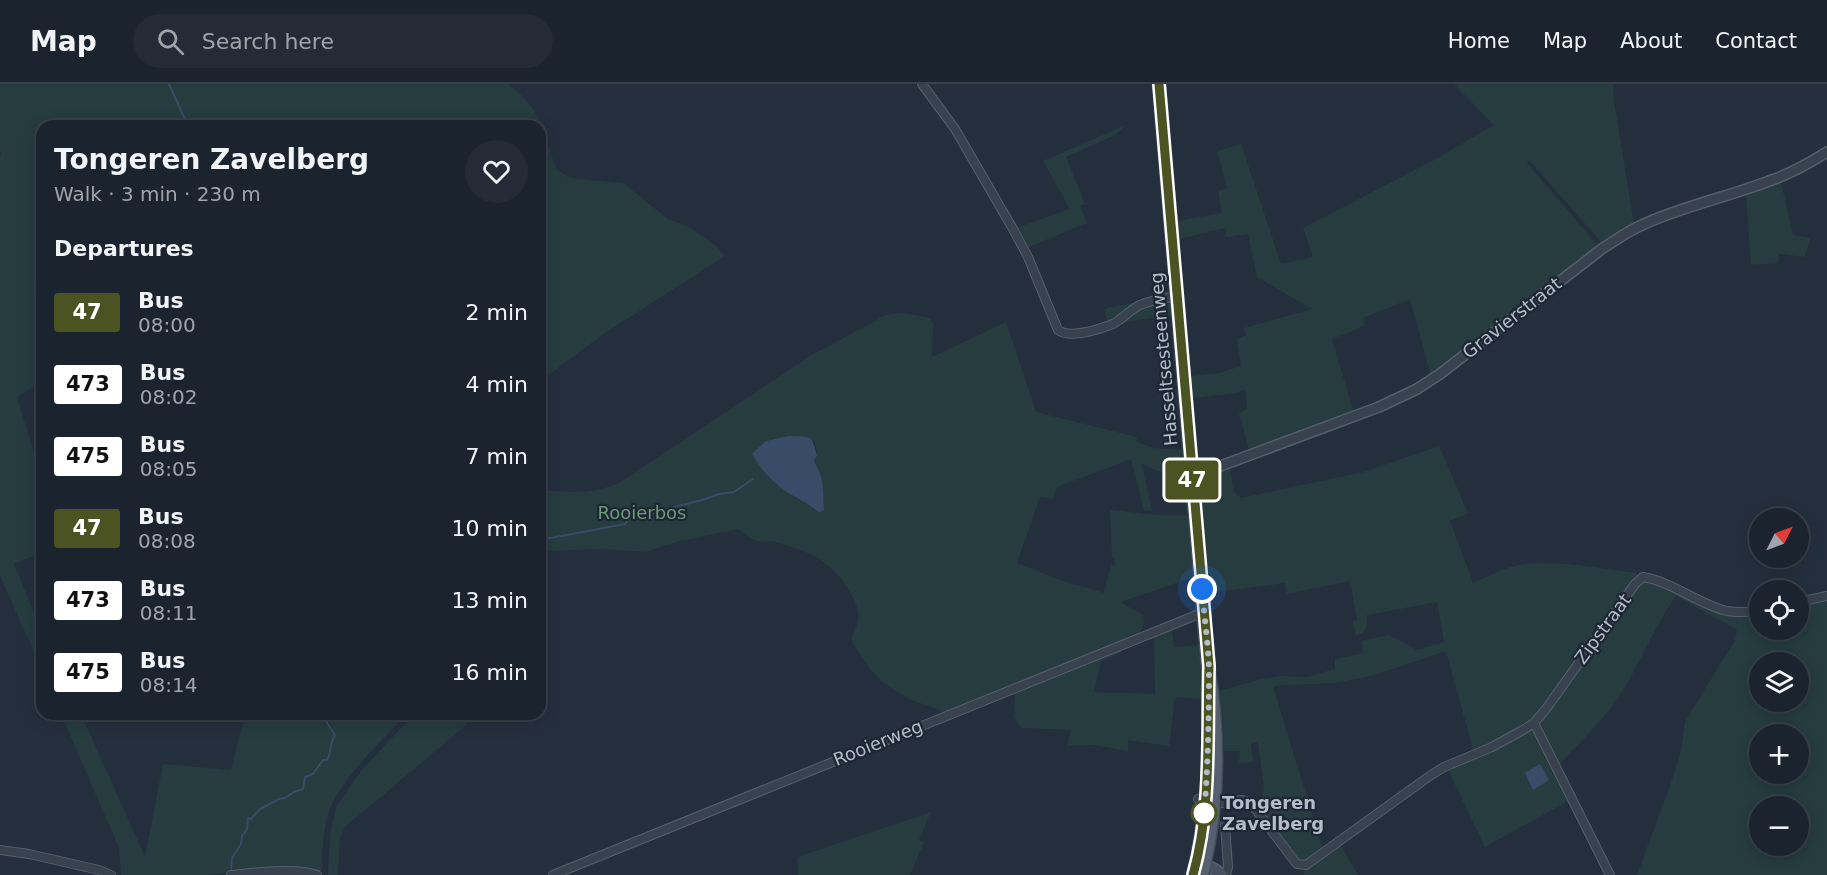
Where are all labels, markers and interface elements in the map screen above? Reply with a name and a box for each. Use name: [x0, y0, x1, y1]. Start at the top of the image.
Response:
search box: [133, 14, 553, 68]
text: Map: [30, 25, 97, 58]
icon: search: [154, 25, 187, 58]
text: Search here: [202, 29, 334, 54]
text: Home: [1448, 29, 1510, 53]
text: Map: [1543, 29, 1587, 53]
text: About: [1620, 29, 1682, 53]
text: Contact: [1715, 29, 1797, 53]
button: heart: [465, 140, 528, 203]
text: Tongeren Zavelberg: [54, 143, 369, 176]
text: Walk · 3 min · 230 m: [54, 182, 261, 206]
text: Departures: [54, 236, 194, 261]
street label: Hasseltsesteenweg: [1145, 271, 1182, 447]
street label: Gravierstraat: [1458, 273, 1565, 363]
text: Bus: [138, 288, 184, 313]
text: 47: [72, 300, 102, 324]
text: 2 min: [466, 300, 528, 325]
text: 08:00: [138, 313, 196, 337]
text: Bus: [140, 360, 185, 385]
text: 473: [66, 372, 110, 396]
text: 4 min: [466, 372, 528, 397]
text: 08:02: [140, 385, 197, 409]
text: Bus: [140, 432, 185, 457]
text: 475: [66, 444, 110, 468]
text: 7 min: [466, 444, 528, 469]
text: 08:05: [140, 457, 197, 481]
line badge: 47: [1165, 460, 1219, 500]
text: 47: [1177, 468, 1207, 492]
park label: Rooierbos: [597, 502, 687, 523]
text: Bus: [138, 504, 184, 529]
north arrow: [1749, 508, 1809, 568]
map controls: [1749, 508, 1809, 856]
text: 47: [72, 516, 102, 540]
text: 10 min: [452, 516, 528, 541]
text: 08:08: [138, 529, 196, 553]
your location: [1187, 574, 1217, 604]
text: Bus: [140, 576, 185, 601]
button: locate: [1749, 580, 1809, 640]
text: 473: [66, 588, 110, 612]
text: 13 min: [452, 588, 528, 613]
street label: Zipstraat: [1570, 589, 1635, 668]
text: 08:11: [140, 601, 197, 625]
text: Bus: [140, 648, 185, 673]
button: layers: [1749, 652, 1809, 712]
text: 475: [66, 660, 110, 684]
text: 16 min: [452, 660, 528, 685]
text: 08:14: [140, 673, 197, 697]
street label: Rooierweg: [830, 715, 926, 770]
button: +: [1749, 724, 1809, 784]
place label: Tongeren Zavelberg: [1222, 792, 1324, 834]
button: −: [1749, 796, 1809, 856]
marker: Tongeren Zavelberg: [1191, 800, 1217, 826]

